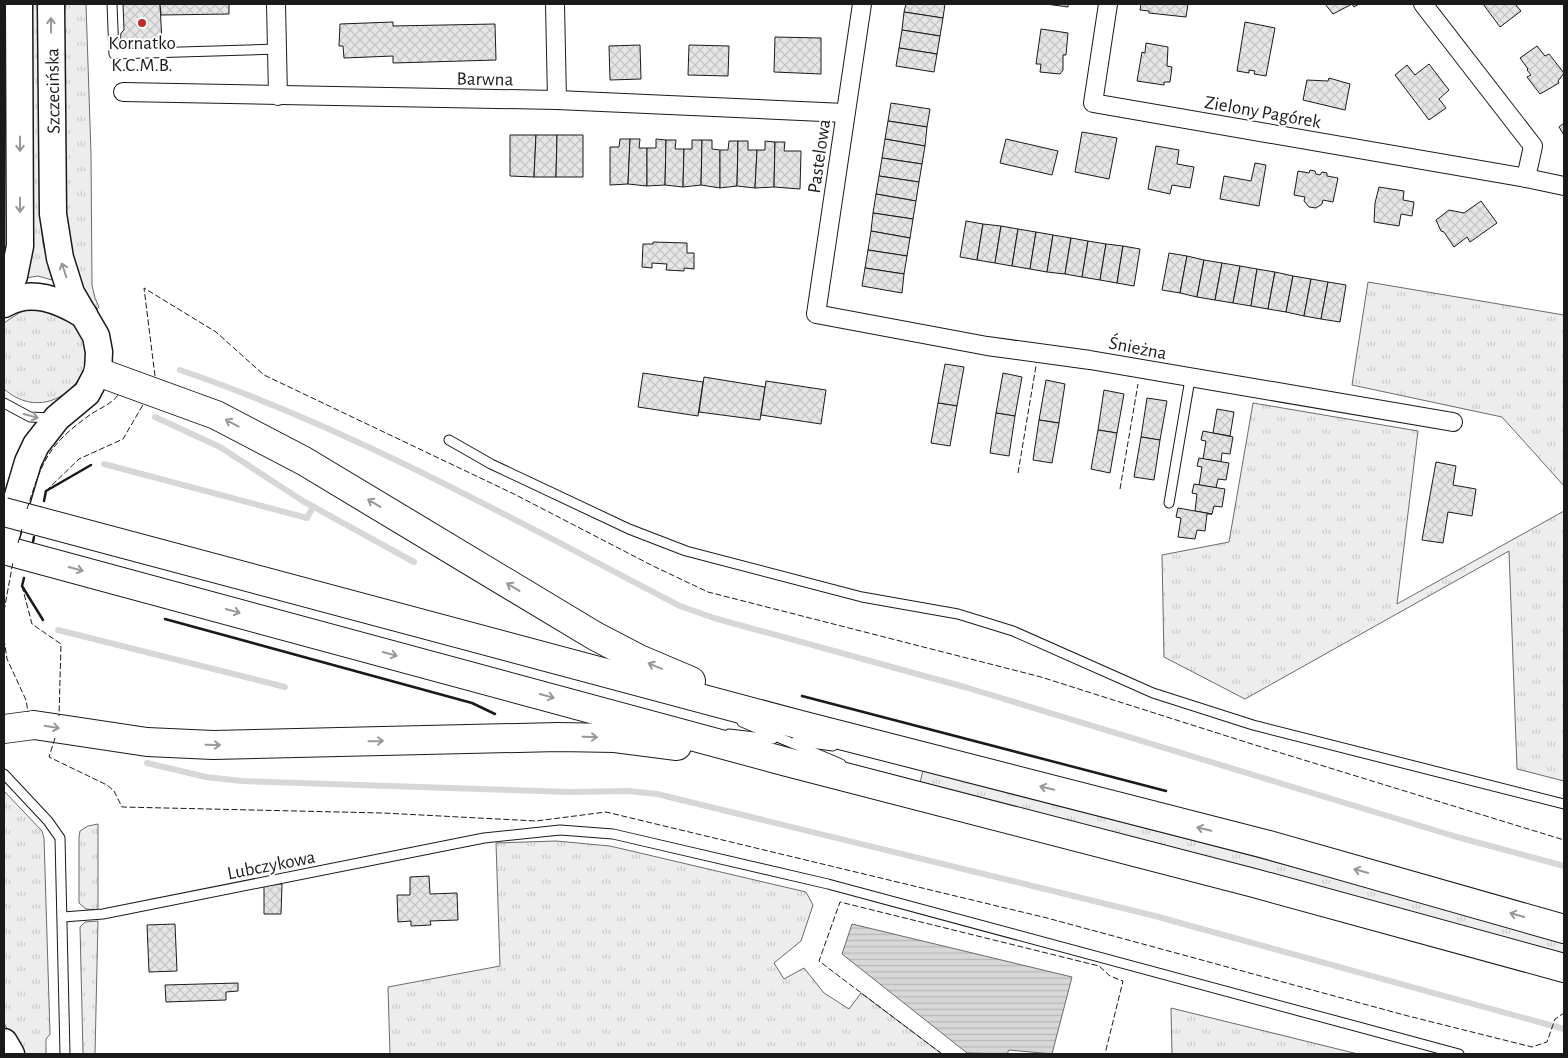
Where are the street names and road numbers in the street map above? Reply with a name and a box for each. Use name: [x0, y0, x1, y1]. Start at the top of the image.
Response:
street label: Szczecińska: [43, 48, 64, 134]
street label: Barwna: [457, 70, 514, 89]
street label: Zielony Pagórek: [1203, 93, 1323, 132]
street label: Pastelowa: [805, 118, 834, 195]
street label: Śnieżna: [1107, 332, 1169, 363]
street label: Lubczykowa: [226, 848, 317, 883]

